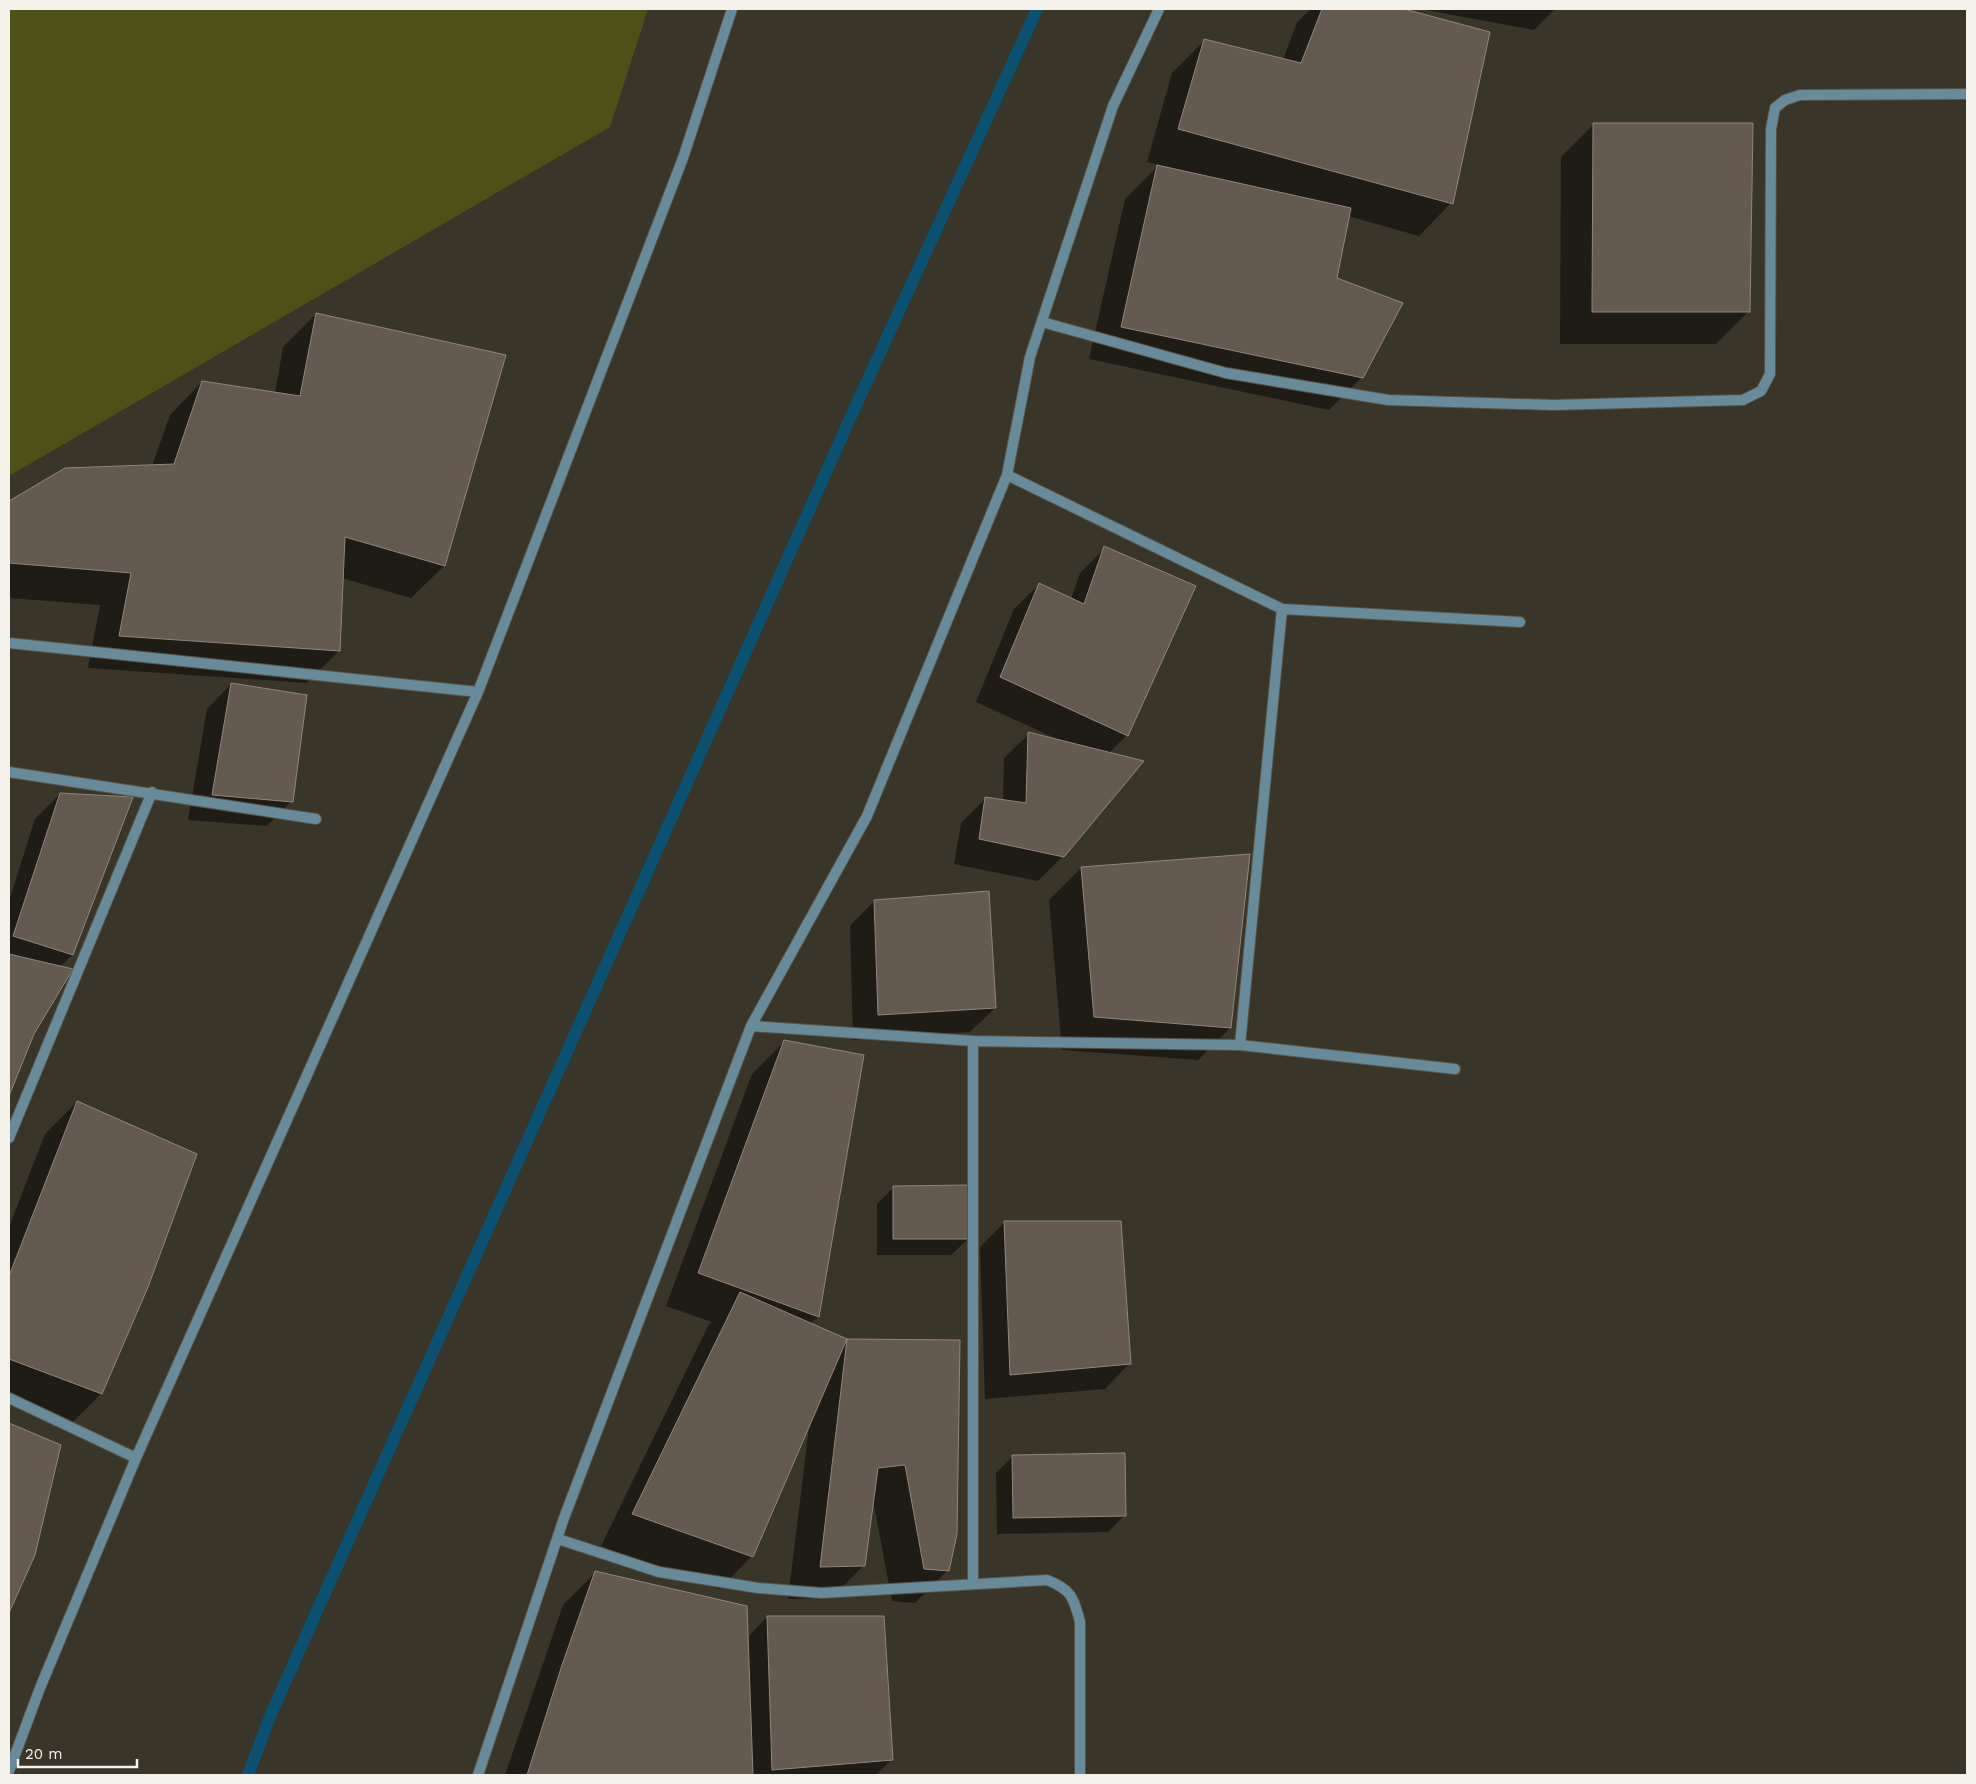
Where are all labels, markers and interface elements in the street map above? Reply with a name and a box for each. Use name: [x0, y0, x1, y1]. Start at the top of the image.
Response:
scale bar: [18, 1736, 136, 1768]
text: 20 m: [25, 1745, 63, 1763]

